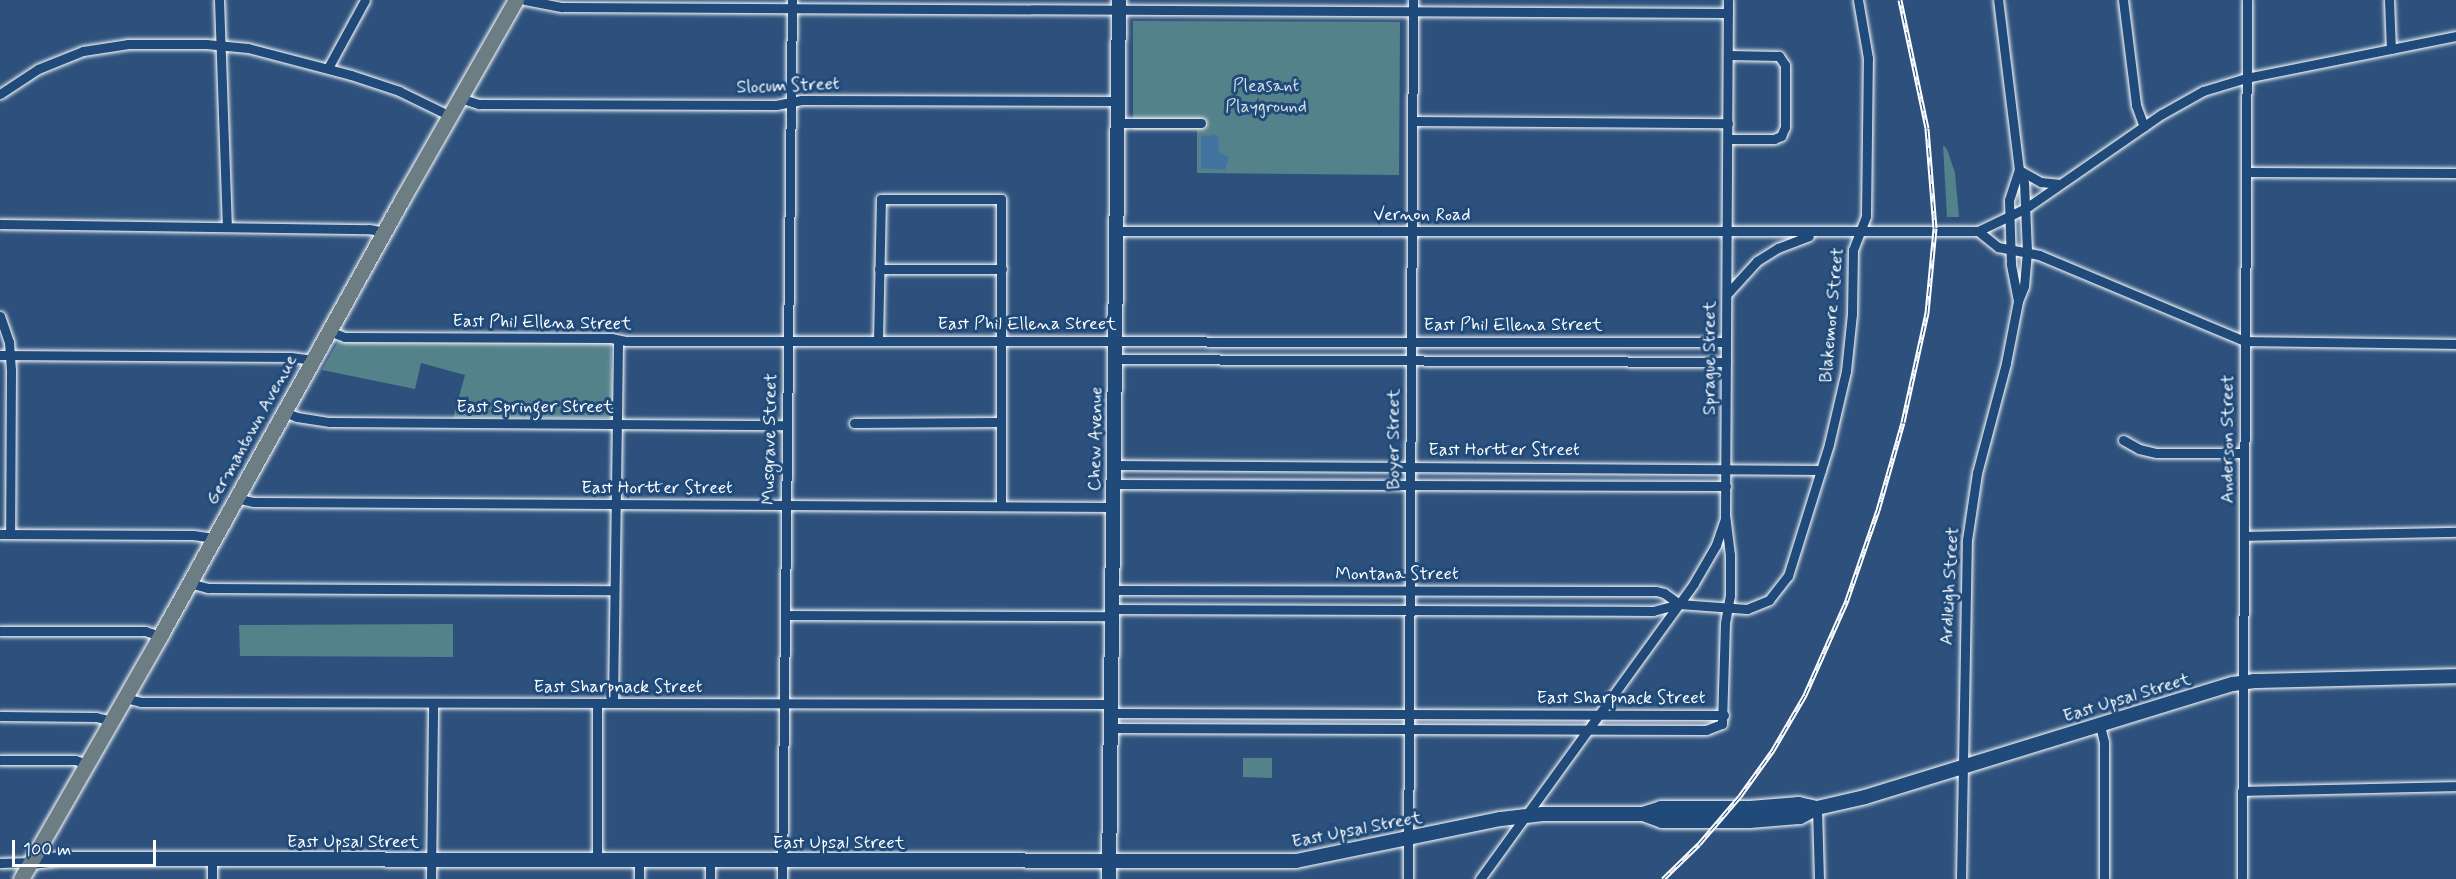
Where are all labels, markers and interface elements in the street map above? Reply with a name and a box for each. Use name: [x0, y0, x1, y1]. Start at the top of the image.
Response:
street label: Slocum Street: [735, 73, 841, 99]
park label: Pleasant Playground: [1225, 76, 1307, 118]
street label: Vernon Road: [1373, 204, 1471, 226]
street label: Blakemore Street: [1815, 247, 1849, 383]
street label: Sprague Street: [1699, 301, 1721, 415]
street label: East Phil Ellena Street: [453, 311, 631, 335]
street label: East Phil Ellena Street: [938, 313, 1116, 335]
street label: East Phil Ellena Street: [1424, 314, 1602, 336]
street label: Germantown Avenue: [203, 354, 301, 506]
street label: Musgrave Street: [758, 373, 782, 505]
street label: Anderson Street: [2217, 375, 2239, 503]
street label: Chew Avenue: [1084, 386, 1108, 492]
street label: Boyer Street: [1383, 388, 1405, 490]
street label: East Springer Street: [456, 396, 614, 418]
street label: East Hortter Street: [1427, 439, 1581, 461]
street label: East Hortter Street: [580, 477, 734, 499]
street label: Ardleigh Street: [1936, 527, 1964, 645]
street label: Montana Street: [1334, 563, 1460, 585]
street label: East Upsal Street: [2061, 668, 2193, 728]
street label: East Sharpnack Street: [532, 676, 704, 698]
street label: East Sharpnack Street: [1535, 687, 1707, 709]
street label: East Upsal Street: [1290, 807, 1424, 853]
scale bar: [15, 828, 159, 866]
street label: East Upsal Street: [287, 831, 419, 853]
street label: East Upsal Street: [773, 832, 905, 854]
text: 100 m: [23, 838, 71, 862]

